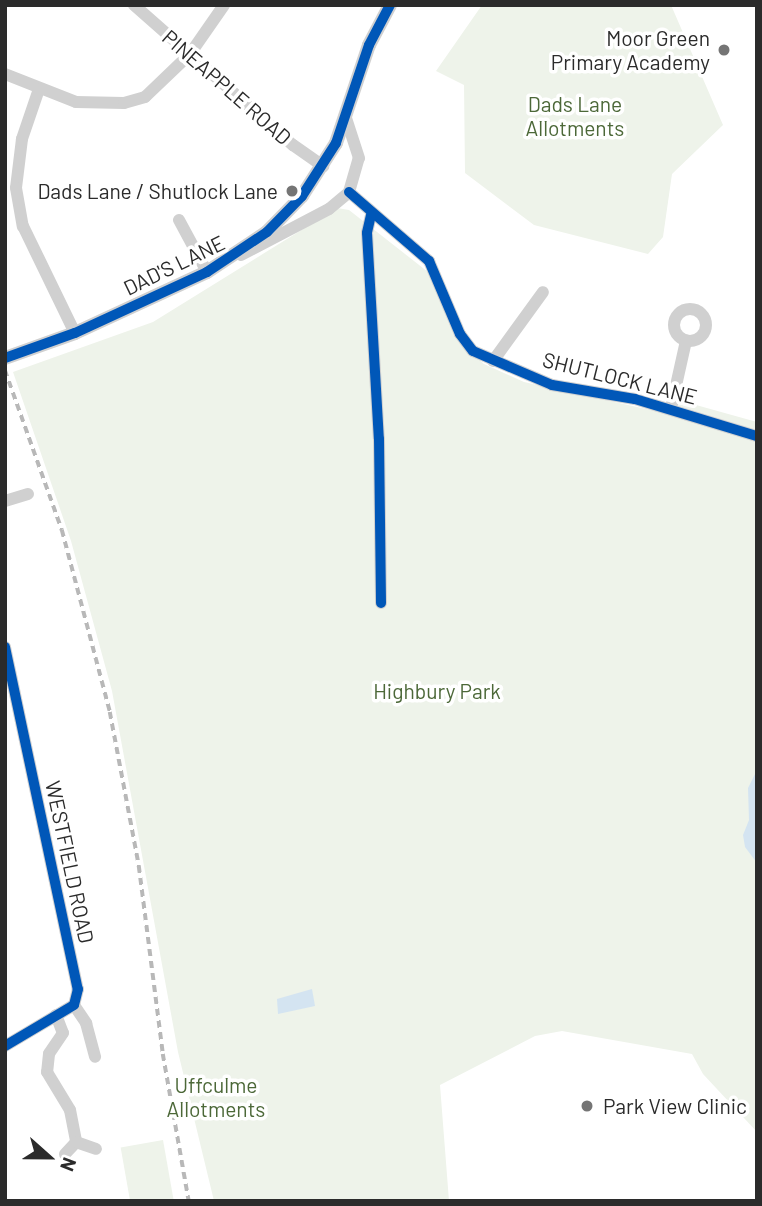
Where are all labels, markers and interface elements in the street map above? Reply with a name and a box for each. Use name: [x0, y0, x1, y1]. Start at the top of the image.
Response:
street label: PINEAPPLE ROAD: [157, 24, 297, 150]
place label: Moor Green Primary Academy: [551, 25, 710, 75]
marker: Moor Green Primary Academy: [716, 42, 732, 58]
park label: Dads Lane Allotments: [526, 91, 624, 141]
place label: Dads Lane / Shutlock Lane: [37, 178, 278, 204]
marker: Dads Lane / Shutlock Lane: [284, 183, 300, 199]
street label: DAD'S LANE: [119, 230, 229, 300]
street label: SHUTLOCK LANE: [540, 347, 700, 409]
park label: Highbury Park: [373, 678, 501, 704]
street label: WESTFIELD ROAD: [40, 778, 100, 946]
park label: Uffculme Allotments: [167, 1072, 265, 1122]
place label: Park View Clinic: [603, 1093, 747, 1119]
marker: Park View Clinic: [577, 1096, 597, 1116]
north arrow: [14, 1122, 84, 1192]
text: N: [56, 1155, 82, 1175]

